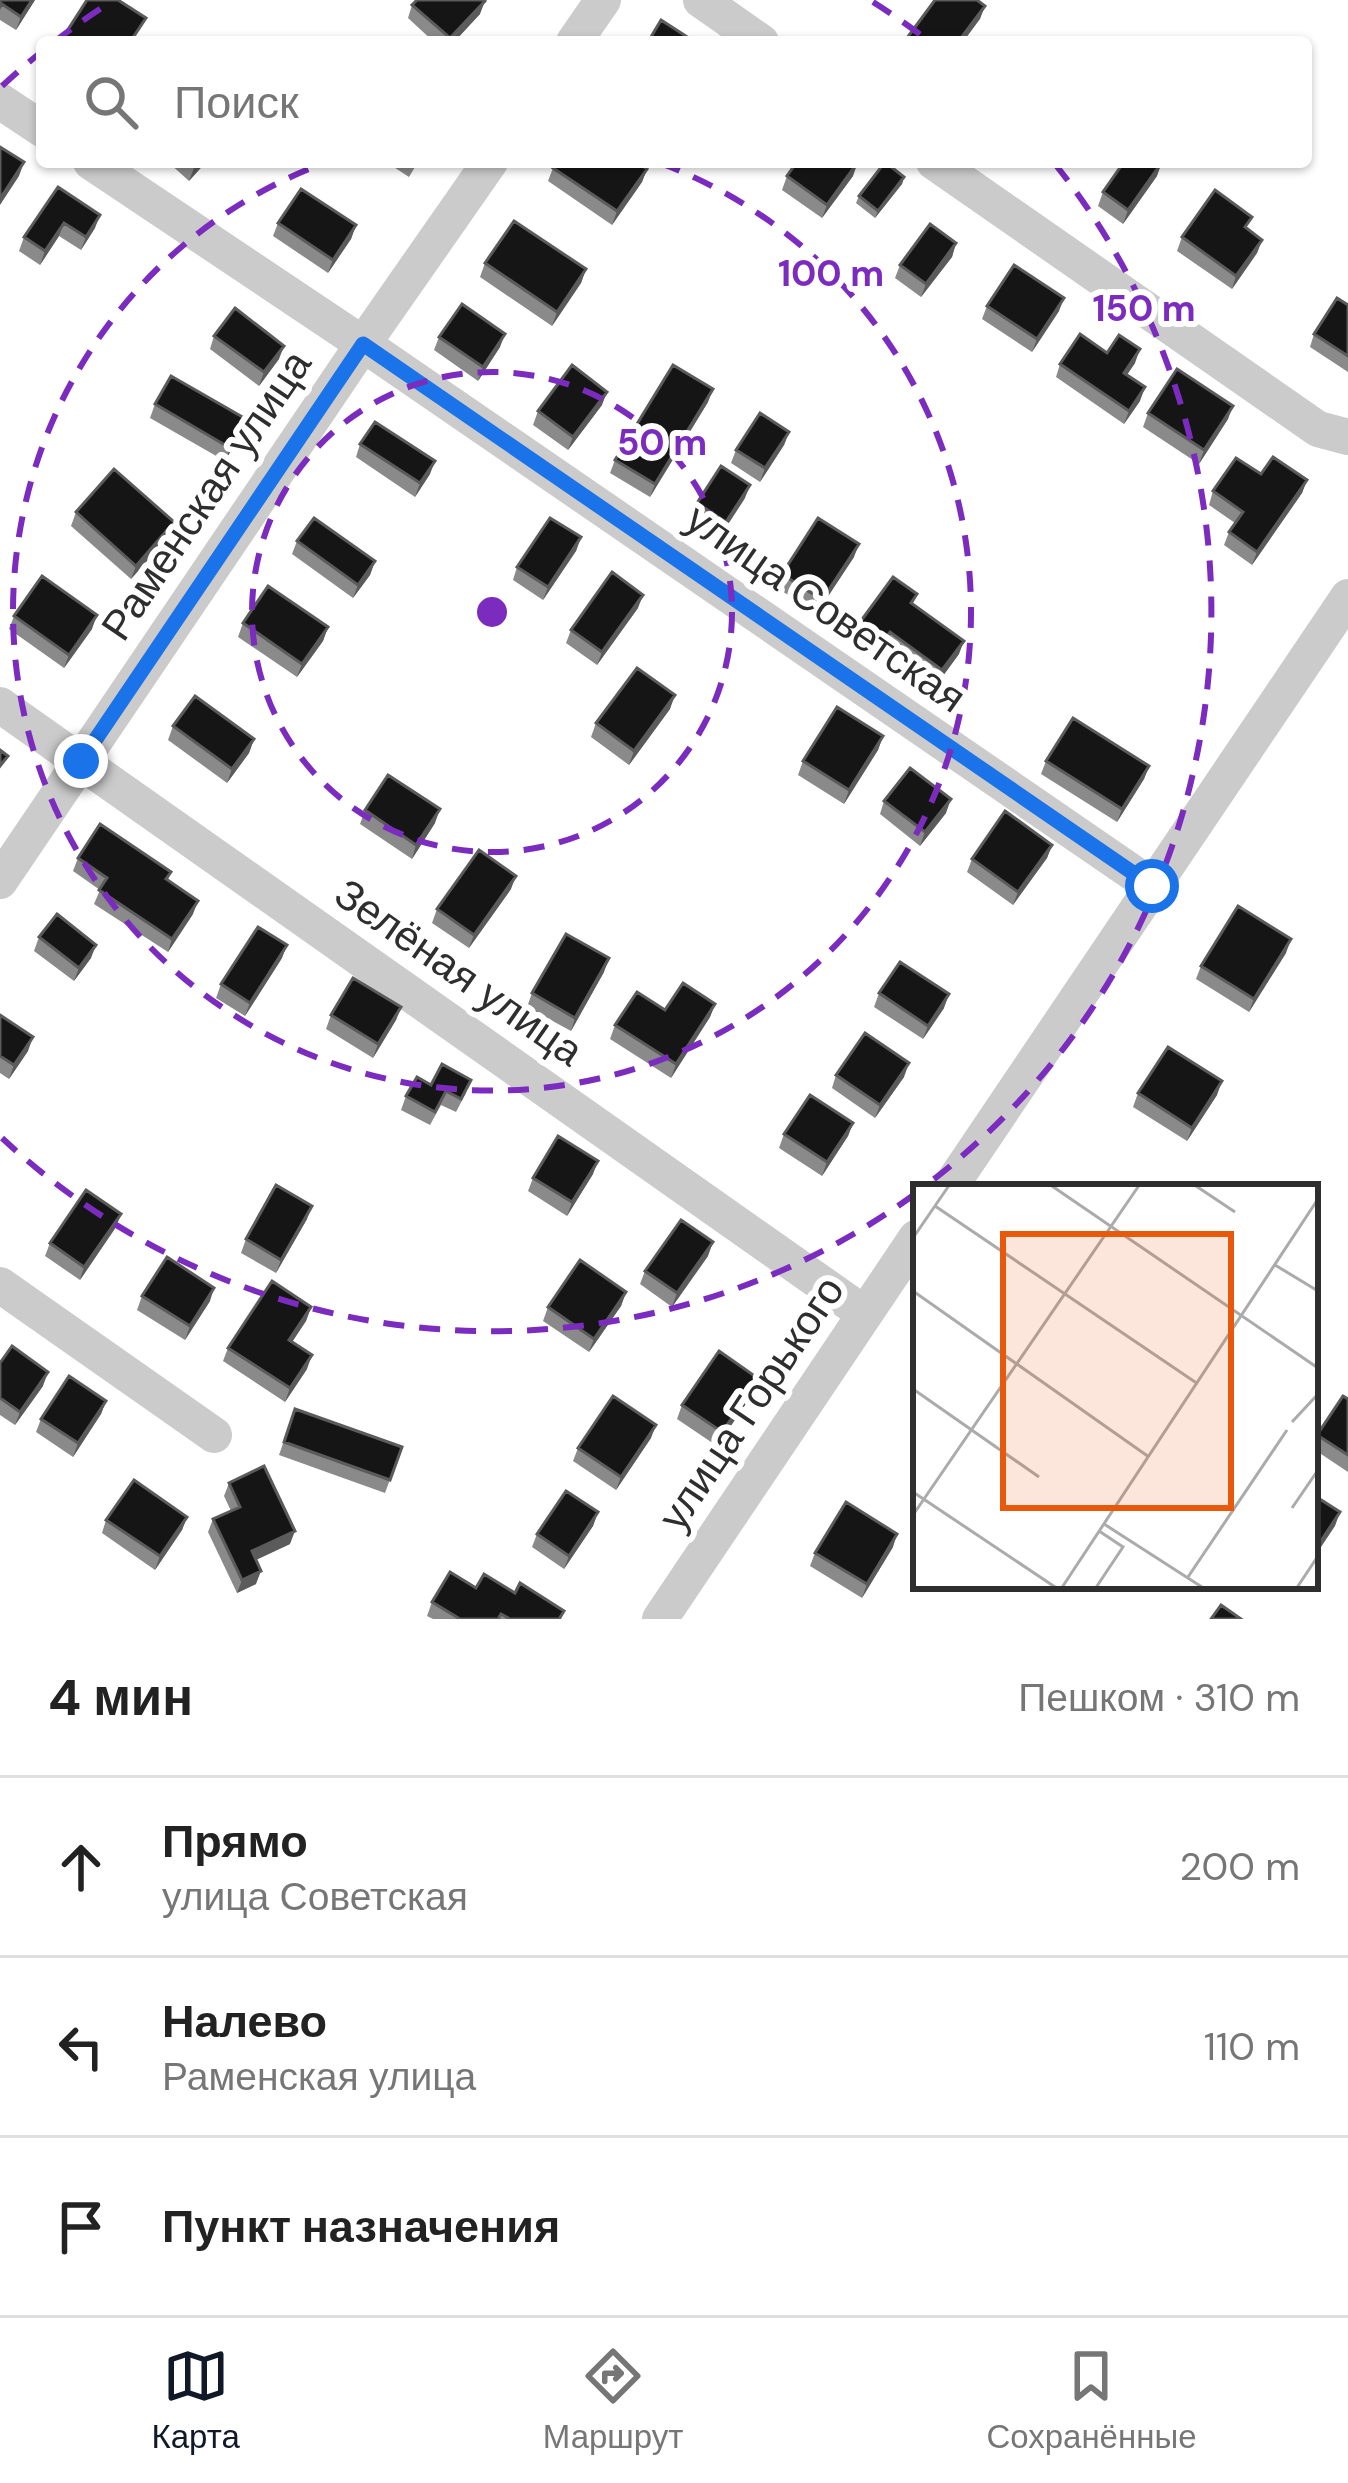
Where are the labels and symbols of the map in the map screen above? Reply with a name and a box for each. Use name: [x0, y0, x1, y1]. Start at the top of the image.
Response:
text: 100 m: [778, 250, 884, 297]
text: 150 m: [1092, 285, 1196, 332]
street label: Раменская улица: [89, 339, 324, 651]
text: 50 m: [617, 419, 707, 466]
street label: улица Советская: [675, 491, 977, 725]
centre of rings: [471, 591, 513, 633]
route end: [54, 734, 108, 788]
route start: [1125, 859, 1179, 913]
street label: Зелёная улица: [324, 866, 595, 1078]
inset map: [913, 1184, 1318, 1589]
street label: улица Горького: [646, 1265, 856, 1541]

